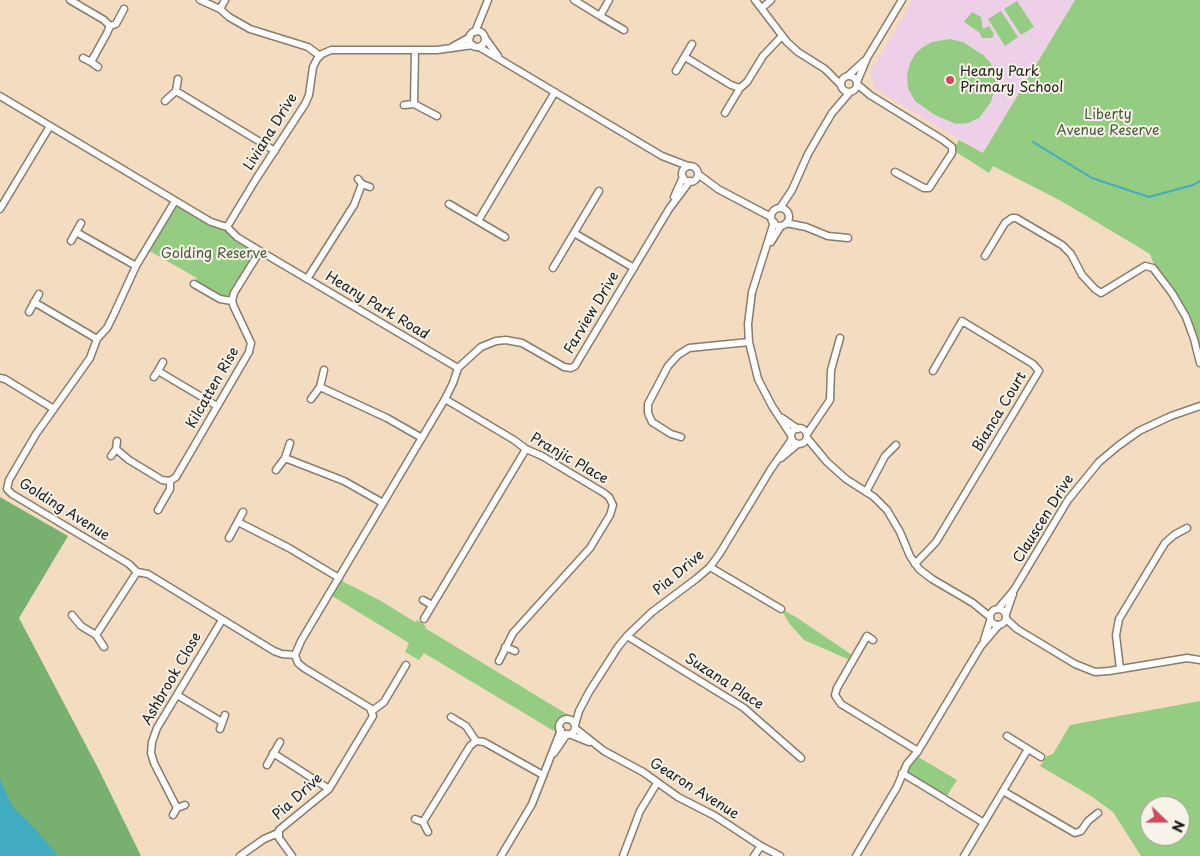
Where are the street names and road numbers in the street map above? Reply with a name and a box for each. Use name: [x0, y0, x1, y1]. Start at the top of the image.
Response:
street label: Liviana Drive: [241, 90, 301, 174]
street label: Heany Park Road: [322, 269, 432, 343]
street label: Farview Drive: [561, 269, 623, 357]
street label: Kilcatten Rise: [183, 344, 243, 432]
street label: Bianca Court: [970, 369, 1030, 455]
street label: Pranjic Place: [527, 430, 611, 488]
street label: Clauscen Drive: [1010, 472, 1078, 566]
street label: Golding Avenue: [16, 475, 112, 545]
street label: Pia Drive: [650, 547, 708, 599]
street label: Ashbrook Close: [139, 630, 205, 728]
street label: Suzana Place: [682, 650, 766, 714]
street label: Gearon Avenue: [646, 755, 742, 823]
street label: Pia Drive: [270, 770, 326, 824]

